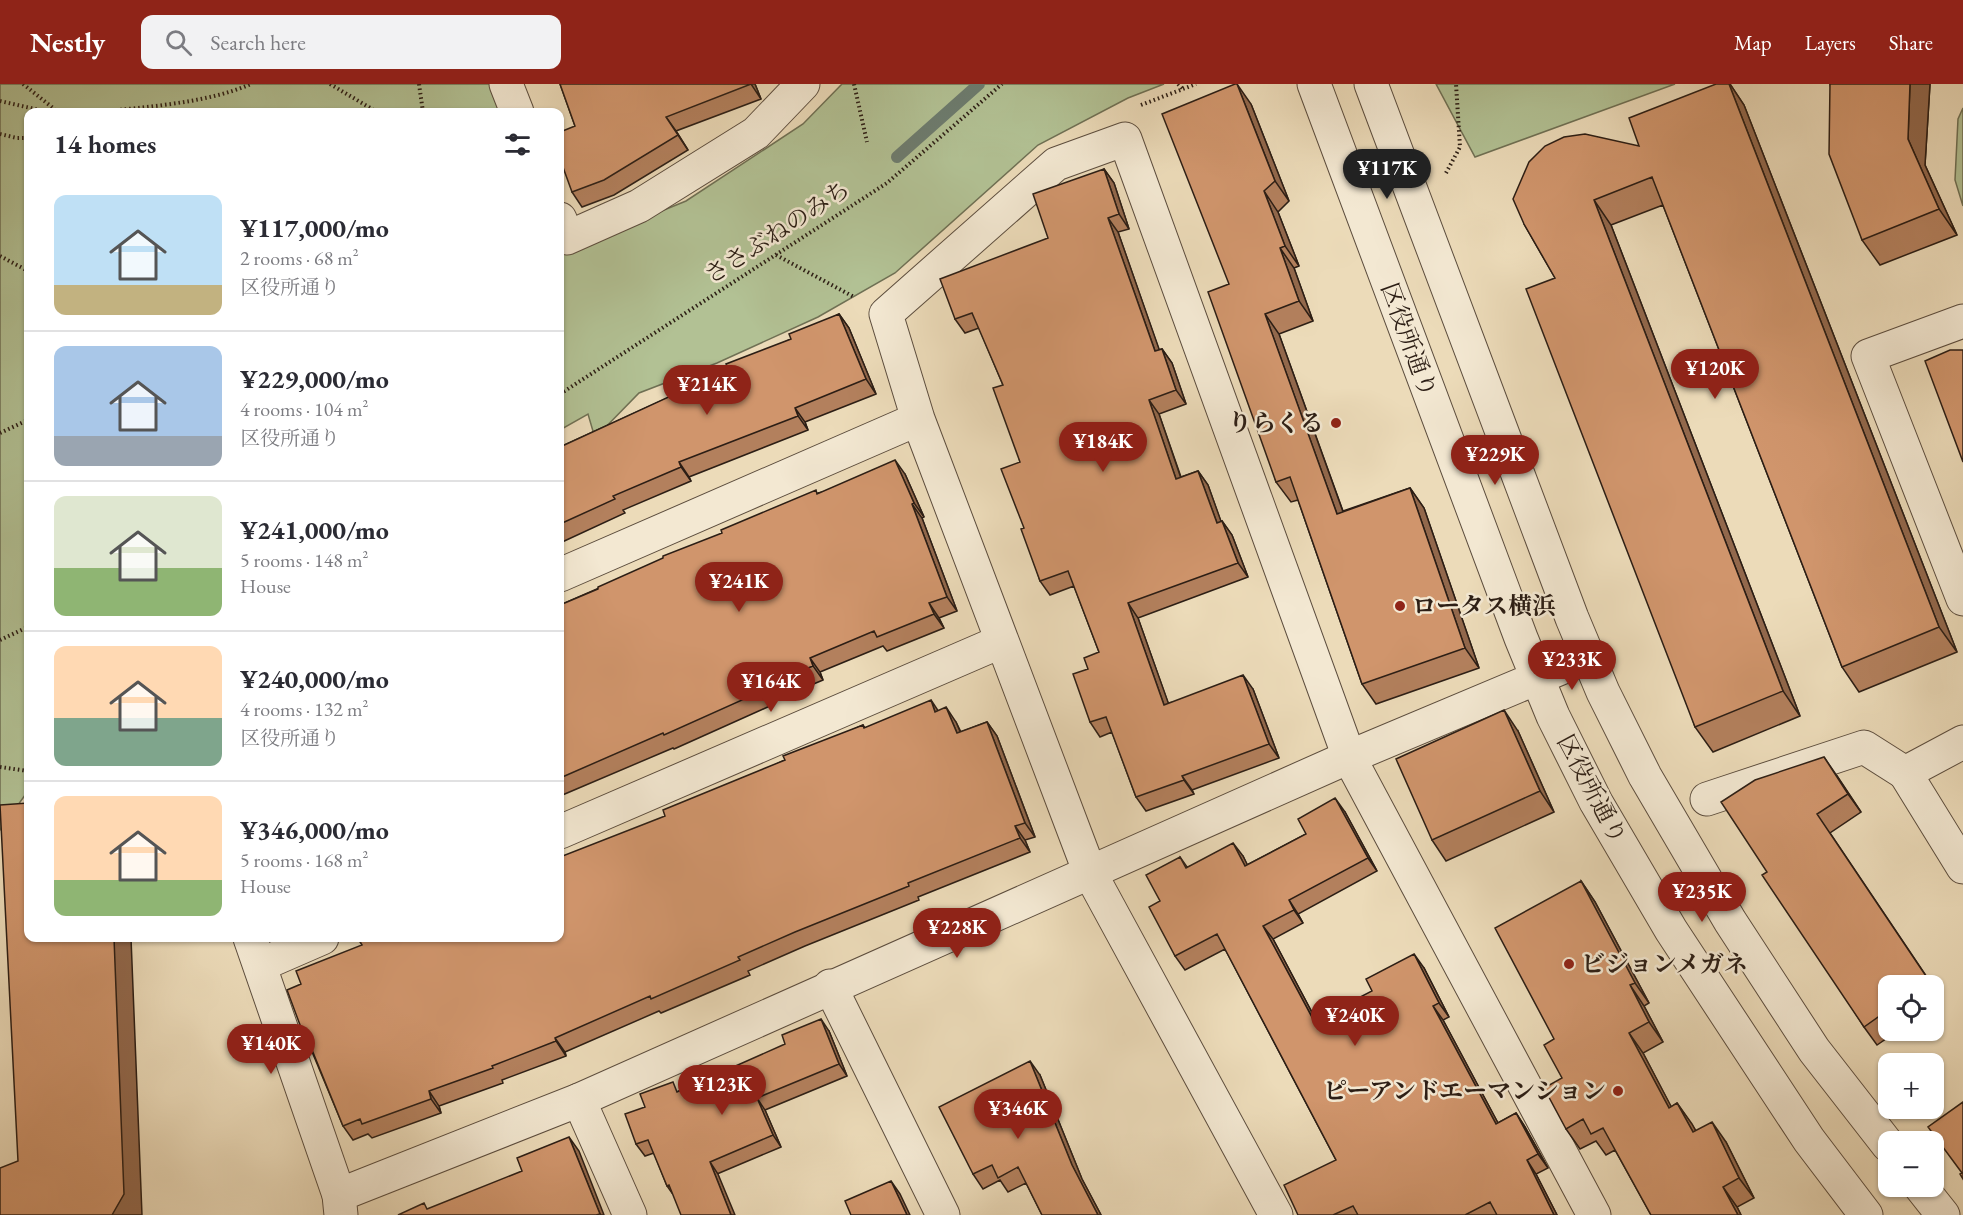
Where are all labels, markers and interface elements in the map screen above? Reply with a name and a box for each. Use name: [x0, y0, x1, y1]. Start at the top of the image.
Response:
search box: [141, 15, 561, 69]
text: Nestly: [30, 24, 105, 60]
icon: search: [162, 26, 195, 59]
text: Search here: [210, 28, 306, 57]
text: Map: [1734, 29, 1772, 56]
text: Layers: [1805, 29, 1856, 56]
text: Share: [1889, 29, 1933, 56]
text: 14 homes: [54, 127, 156, 161]
icon: filters: [501, 128, 534, 161]
pin: ¥117K: [1345, 149, 1429, 200]
text: ¥117K: [1357, 155, 1417, 181]
street label: ささぶねのみち: [698, 173, 856, 290]
text: ¥117,000/mo: [240, 211, 389, 245]
icon: home: [102, 219, 174, 291]
text: 2 rooms · 68 m²: [240, 245, 359, 271]
text: 区役所通り: [240, 274, 340, 300]
street label: 区役所通り: [1374, 278, 1445, 402]
pin: ¥120K: [1673, 349, 1757, 400]
text: ¥120K: [1685, 355, 1745, 381]
text: ¥229,000/mo: [240, 362, 389, 396]
pin: ¥214K: [665, 365, 749, 416]
icon: home: [102, 370, 174, 442]
text: ¥214K: [677, 371, 737, 397]
text: 4 rooms · 104 m²: [240, 396, 368, 422]
place label: りらくる: [1228, 407, 1324, 438]
marker: りらくる: [1329, 416, 1343, 430]
pin: ¥184K: [1061, 422, 1145, 473]
text: 区役所通り: [240, 425, 340, 451]
text: ¥184K: [1073, 428, 1133, 454]
pin: ¥229K: [1453, 435, 1537, 486]
text: ¥229K: [1465, 441, 1525, 467]
text: ¥241,000/mo: [240, 513, 389, 547]
icon: home: [102, 520, 174, 592]
text: 5 rooms · 148 m²: [240, 547, 368, 573]
pin: ¥241K: [697, 562, 781, 613]
text: ¥241K: [709, 568, 769, 594]
text: House: [240, 573, 291, 599]
place label: ロータス横浜: [1412, 590, 1556, 621]
marker: ロータス横浜: [1393, 599, 1407, 613]
pin: ¥233K: [1530, 640, 1614, 691]
text: ¥233K: [1542, 646, 1602, 672]
text: ¥240,000/mo: [240, 662, 389, 696]
pin: ¥164K: [729, 662, 813, 713]
text: ¥164K: [741, 668, 801, 694]
icon: home: [102, 670, 174, 742]
text: 4 rooms · 132 m²: [240, 696, 368, 722]
text: 区役所通り: [240, 725, 340, 751]
street label: 区役所通り: [1551, 729, 1634, 849]
text: ¥346,000/mo: [240, 813, 389, 847]
icon: home: [102, 820, 174, 892]
text: 5 rooms · 168 m²: [240, 847, 368, 873]
pin: ¥235K: [1660, 872, 1744, 923]
text: House: [240, 873, 291, 899]
text: ¥235K: [1672, 878, 1732, 904]
pin: ¥228K: [915, 908, 999, 959]
text: ¥228K: [927, 914, 987, 940]
place label: ビジョンメガネ: [1581, 948, 1748, 979]
marker: ビジョンメガネ: [1562, 957, 1576, 971]
map controls: [1878, 975, 1944, 1197]
button: locate: [1878, 975, 1944, 1041]
pin: ¥240K: [1313, 996, 1397, 1047]
text: ¥240K: [1325, 1002, 1385, 1028]
pin: ¥140K: [229, 1024, 313, 1075]
text: ¥140K: [241, 1030, 301, 1056]
button: +: [1878, 1053, 1944, 1119]
pin: ¥123K: [680, 1065, 764, 1116]
text: ¥123K: [692, 1071, 752, 1097]
place label: ピーアンドエーマンション: [1323, 1075, 1606, 1106]
marker: ピーアンドエーマンション: [1611, 1084, 1625, 1098]
pin: ¥346K: [976, 1089, 1060, 1140]
text: ¥346K: [988, 1095, 1048, 1121]
button: −: [1878, 1131, 1944, 1197]

